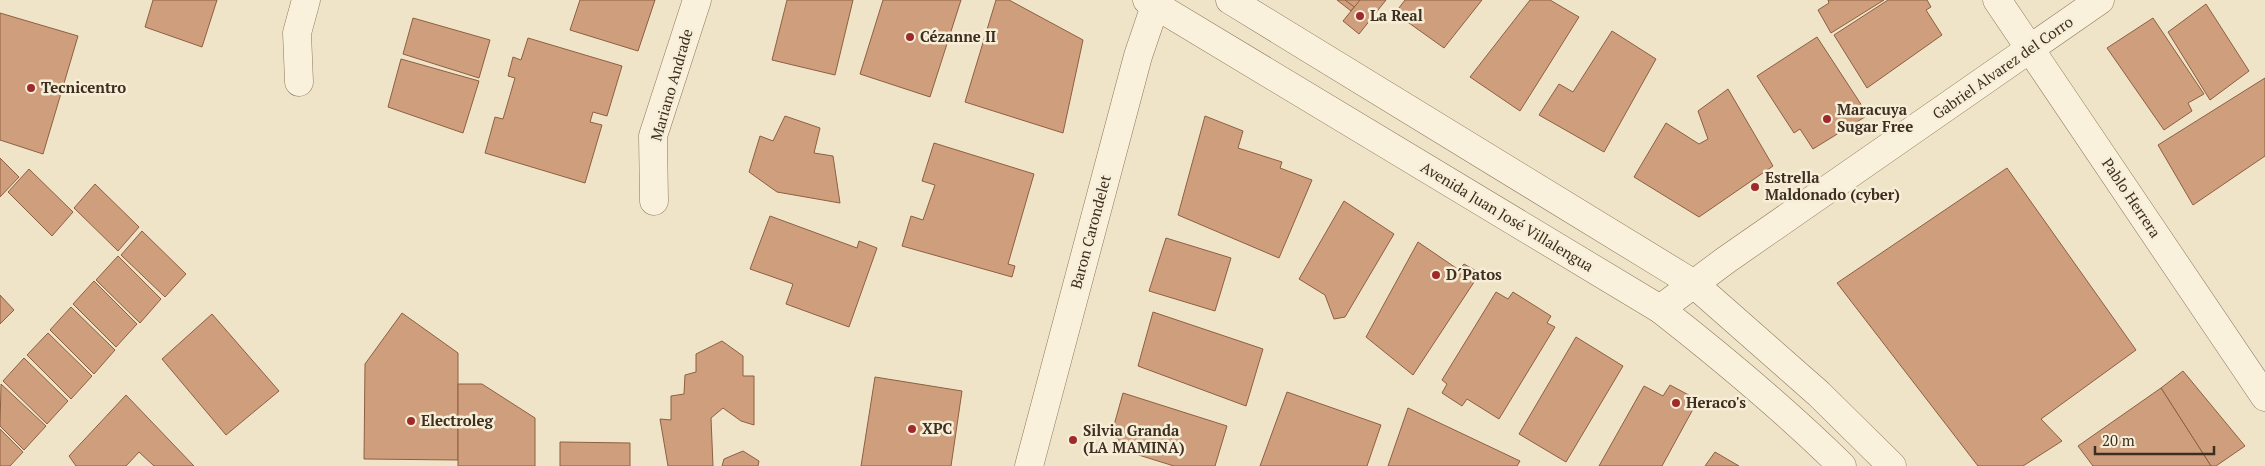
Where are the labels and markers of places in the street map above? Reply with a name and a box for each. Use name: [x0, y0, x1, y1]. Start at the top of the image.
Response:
place label: La Real: [1370, 5, 1423, 25]
marker: La Real: [1354, 10, 1366, 22]
place label: Cézanne II: [920, 26, 997, 46]
marker: Cézanne II: [904, 31, 916, 43]
place label: Tecnicentro: [41, 77, 126, 97]
marker: Tecnicentro: [25, 82, 37, 94]
place label: Maracuya Sugar Free: [1837, 99, 1913, 136]
marker: Maracuya Sugar Free: [1821, 113, 1833, 125]
place label: Estrella Maldonado (cyber): [1765, 167, 1900, 204]
marker: Estrella Maldonado (cyber): [1749, 181, 1761, 193]
place label: D´Patos: [1446, 264, 1502, 284]
marker: D´Patos: [1430, 269, 1442, 281]
place label: Heraco's: [1686, 392, 1746, 412]
marker: Heraco's: [1670, 397, 1682, 409]
place label: Electroleg: [421, 410, 494, 430]
marker: Electroleg: [405, 415, 417, 427]
place label: XPC: [922, 418, 952, 438]
place label: Silvia Granda (LA MAMINA): [1083, 420, 1185, 457]
marker: XPC: [906, 423, 918, 435]
marker: Silvia Granda (LA MAMINA): [1067, 434, 1079, 446]

